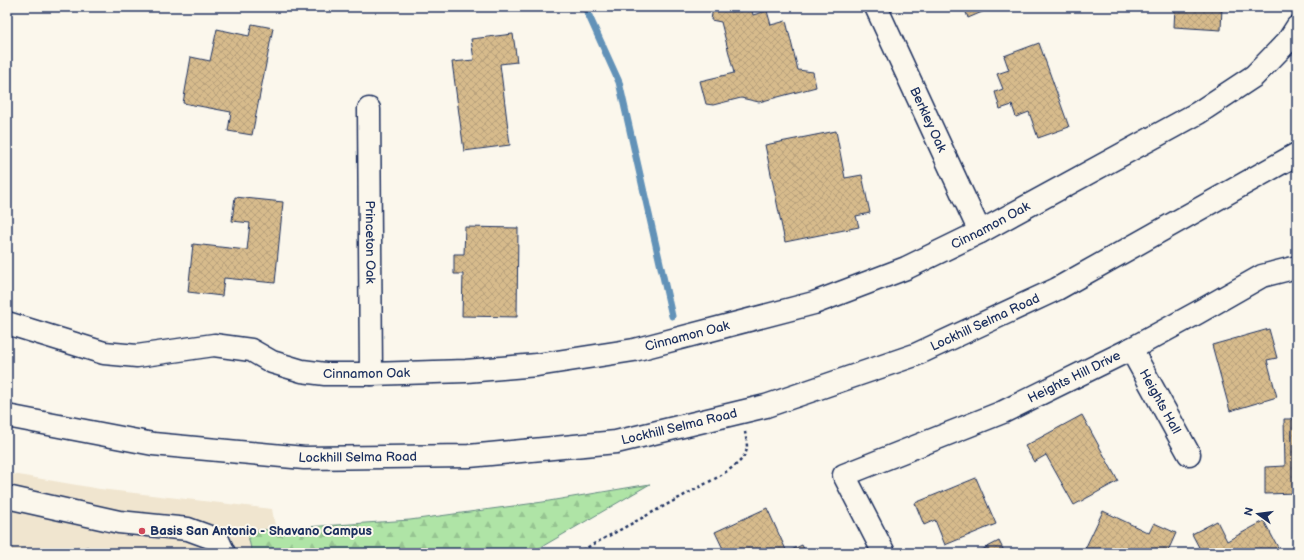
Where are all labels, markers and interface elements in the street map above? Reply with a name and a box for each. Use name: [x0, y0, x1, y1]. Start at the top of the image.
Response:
street label: Berkley Oak: [906, 84, 950, 155]
street label: Cinnamon Oak: [949, 198, 1033, 253]
street label: Princeton Oak: [362, 200, 378, 284]
street label: Lockhill Selma Road: [928, 290, 1042, 355]
street label: Cinnamon Oak: [643, 317, 732, 355]
street label: Heights Hill Drive: [1025, 347, 1123, 407]
street label: Cinnamon Oak: [323, 365, 411, 382]
street label: Heights Hall: [1136, 366, 1184, 437]
street label: Lockhill Selma Road: [620, 405, 739, 448]
street label: Lockhill Selma Road: [298, 449, 417, 466]
north arrow: [1238, 494, 1278, 534]
text: N: [1241, 506, 1256, 517]
place label: Basis San Antonio - Shavano Campus: [150, 523, 372, 539]
marker: Basis San Antonio - Shavano Campus: [137, 526, 147, 536]

